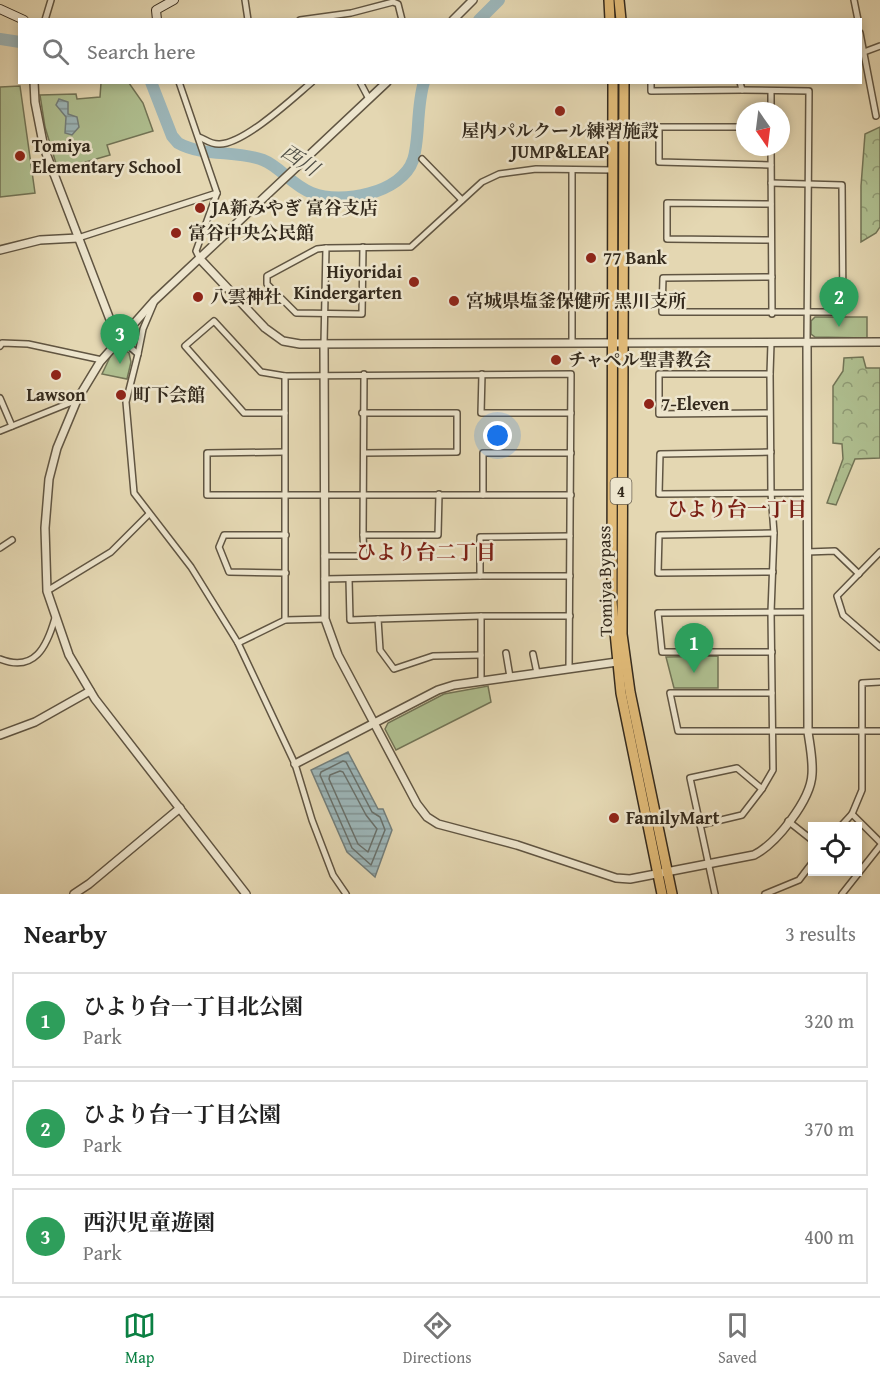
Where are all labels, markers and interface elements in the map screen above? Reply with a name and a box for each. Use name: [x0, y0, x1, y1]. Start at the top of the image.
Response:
search box: [18, 18, 862, 84]
icon: search: [39, 35, 72, 68]
text: Search here: [87, 35, 196, 67]
north arrow: [736, 102, 790, 156]
marker: 屋内パルクール練習施設 JUMP&LEAP: [553, 104, 567, 118]
place label: 屋内パルクール練習施設 JUMP&LEAP: [461, 117, 659, 165]
place label: Tomiya Elementary School: [32, 132, 182, 180]
water label: 西川: [276, 137, 327, 184]
marker: Tomiya Elementary School: [13, 149, 27, 163]
place label: JA新みやぎ 富谷支店: [209, 194, 378, 221]
marker: JA新みやぎ 富谷支店: [193, 201, 207, 215]
place label: 富谷中央公民館: [188, 219, 314, 246]
marker: 富谷中央公民館: [169, 226, 183, 240]
place label: 77 Bank: [603, 244, 668, 271]
marker: 77 Bank: [584, 251, 598, 265]
place label: Hiyoridai Kindergarten: [294, 258, 402, 306]
marker: Hiyoridai Kindergarten: [407, 275, 421, 289]
pin: 2: [820, 278, 858, 327]
place label: 八雲神社: [210, 283, 282, 310]
place label: 宮城県塩釜保健所 黒川支所: [466, 287, 686, 314]
marker: 八雲神社: [191, 290, 205, 304]
marker: 宮城県塩釜保健所 黒川支所: [447, 294, 461, 308]
pin: 3: [100, 314, 140, 364]
place label: チャペル聖書教会: [568, 346, 711, 373]
marker: チャペル聖書教会: [549, 353, 563, 367]
marker: Lawson: [49, 368, 63, 382]
place label: Lawson: [26, 381, 86, 408]
place label: 町下会館: [133, 381, 205, 408]
marker: 町下会館: [114, 388, 128, 402]
place label: 7-Eleven: [661, 390, 730, 417]
marker: 7-Eleven: [642, 397, 656, 411]
your location: [483, 421, 512, 450]
road number: 4: [610, 478, 632, 504]
district label: ひより台一丁目: [667, 494, 807, 523]
street label: Tomiya Bypass: [590, 525, 619, 637]
district label: ひより台二丁目: [356, 537, 496, 566]
pin: 1: [674, 624, 714, 673]
place label: FamilyMart: [626, 804, 720, 831]
marker: FamilyMart: [607, 811, 621, 825]
map controls: [808, 822, 862, 876]
button: locate: [808, 822, 862, 876]
text: Nearby: [24, 914, 107, 953]
text: 3 results: [785, 919, 856, 948]
text: ひより台一丁目北公園: [83, 990, 303, 1022]
text: 1: [40, 1006, 51, 1035]
text: 320 m: [804, 1006, 854, 1035]
text: Park: [83, 1022, 122, 1051]
text: ひより台一丁目公園: [83, 1098, 281, 1130]
text: 2: [40, 1114, 51, 1143]
text: 370 m: [804, 1114, 854, 1143]
text: Park: [83, 1130, 122, 1159]
text: 西沢児童遊園: [83, 1206, 215, 1238]
text: 3: [40, 1222, 51, 1251]
text: 400 m: [804, 1222, 854, 1251]
text: Park: [83, 1238, 122, 1267]
tab: Map: [123, 1309, 156, 1369]
tab: Directions: [403, 1309, 472, 1369]
tab: Saved: [718, 1309, 757, 1369]

